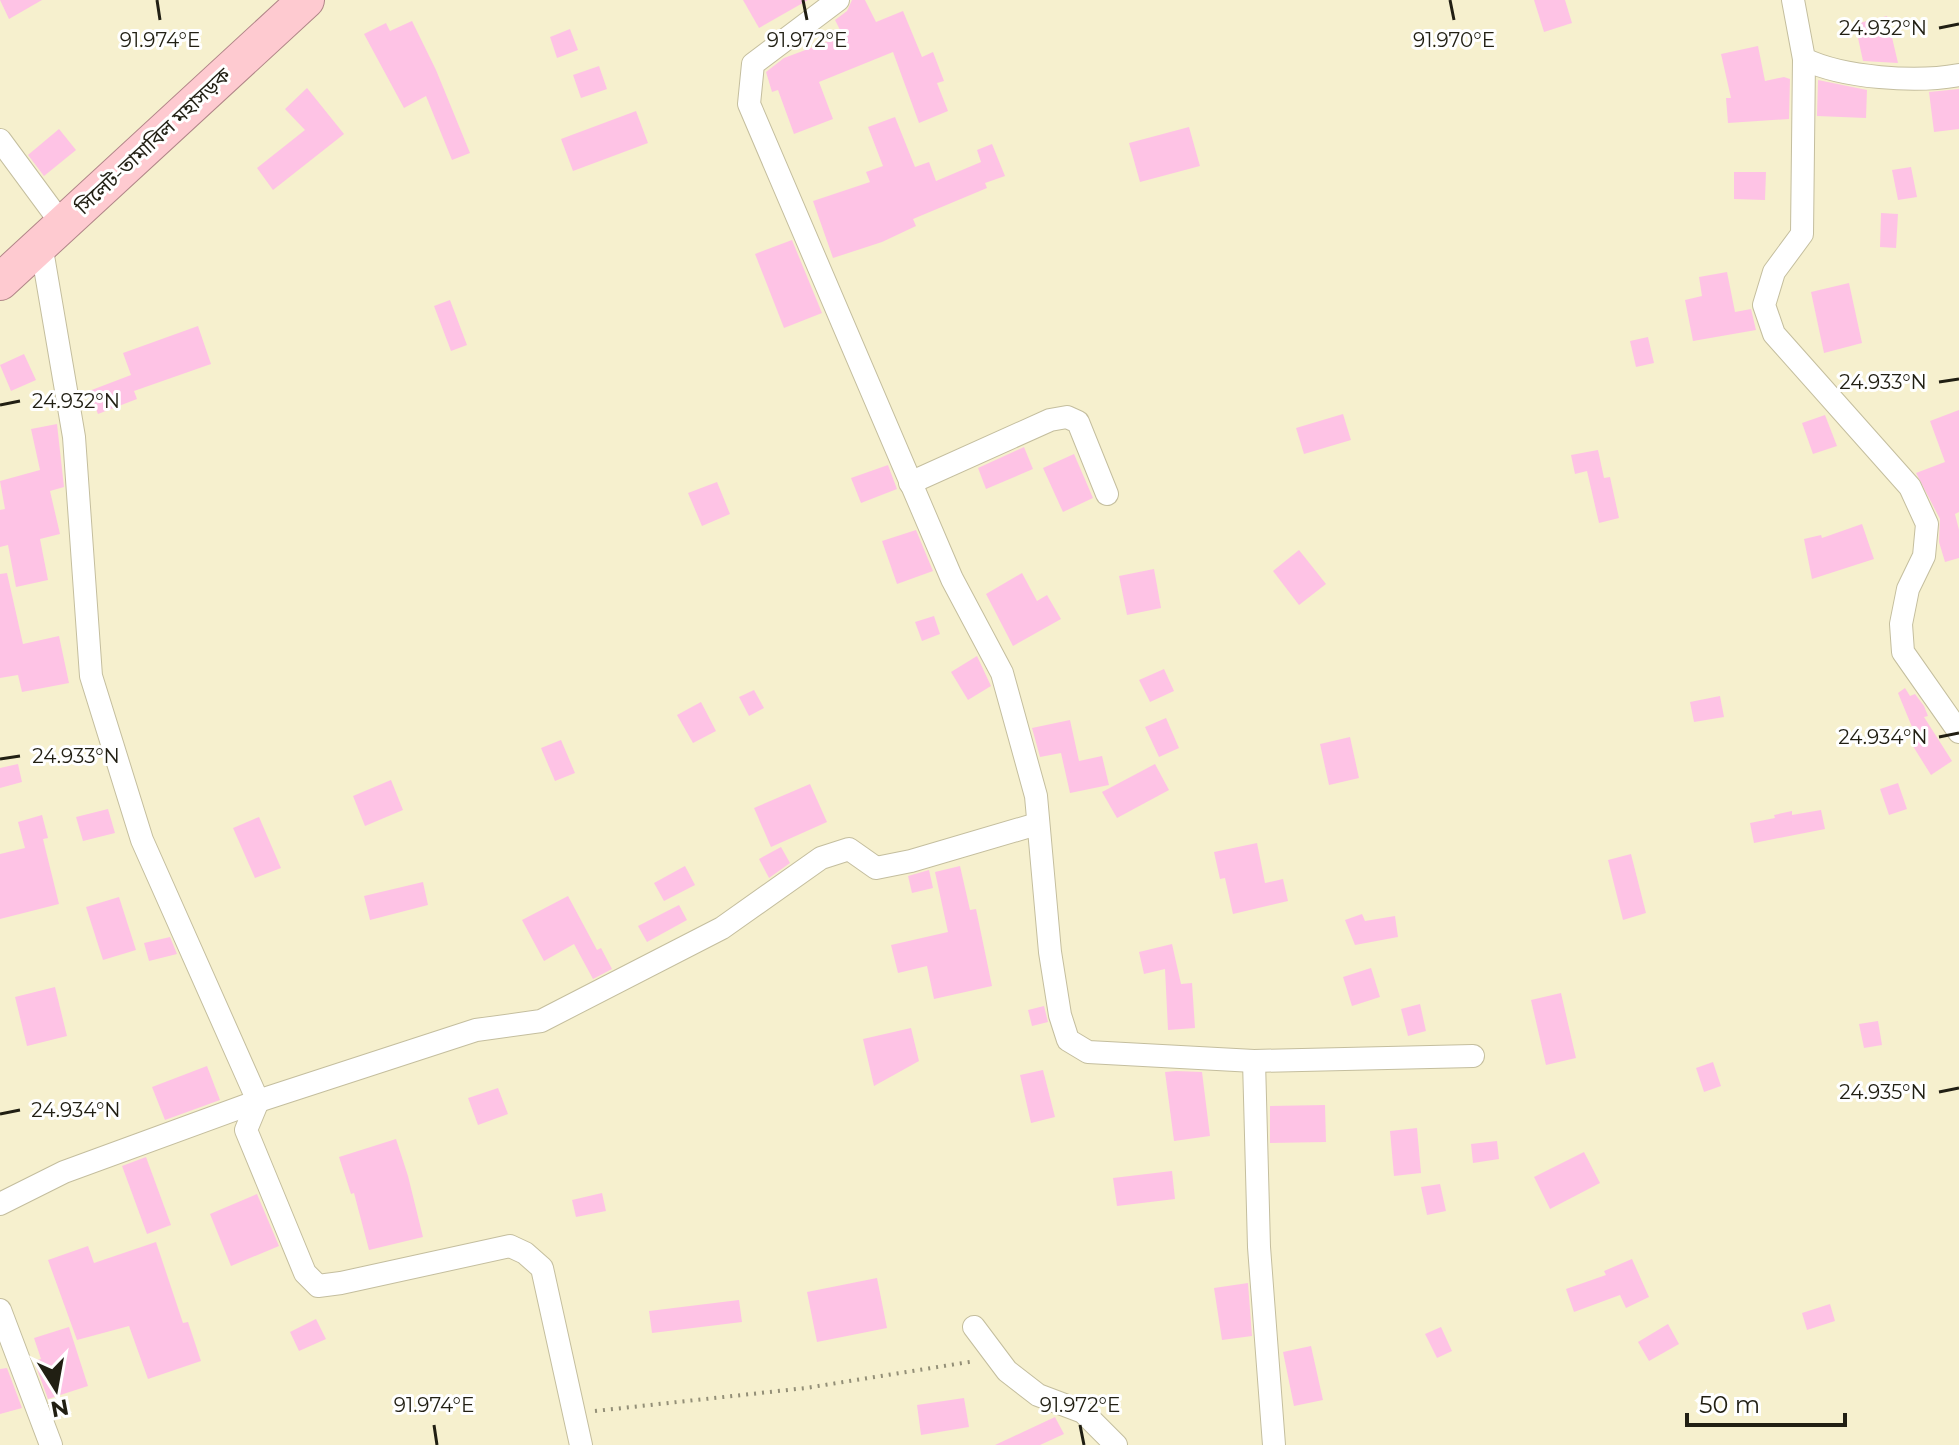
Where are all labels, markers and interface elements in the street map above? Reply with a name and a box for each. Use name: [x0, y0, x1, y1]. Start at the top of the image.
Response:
text: 24.932°N: [1839, 16, 1927, 40]
text: 91.974°E: [120, 28, 200, 52]
text: 91.972°E: [767, 28, 847, 52]
text: 91.970°E: [1413, 28, 1495, 52]
street label: সিলেট-তামাবিল মহাসড়ক: [70, 62, 236, 220]
text: 24.933°N: [1839, 370, 1927, 394]
text: 24.932°N: [32, 389, 120, 413]
text: 24.934°N: [1838, 725, 1928, 749]
text: 24.933°N: [32, 744, 120, 768]
text: 24.935°N: [1839, 1080, 1927, 1104]
text: 24.934°N: [31, 1098, 121, 1122]
north arrow: [16, 1349, 96, 1429]
scale bar: [1687, 1377, 1845, 1427]
text: 50 m: [1699, 1390, 1760, 1419]
text: N: [48, 1393, 71, 1423]
text: 91.974°E: [394, 1393, 474, 1417]
text: 91.972°E: [1040, 1393, 1120, 1417]

